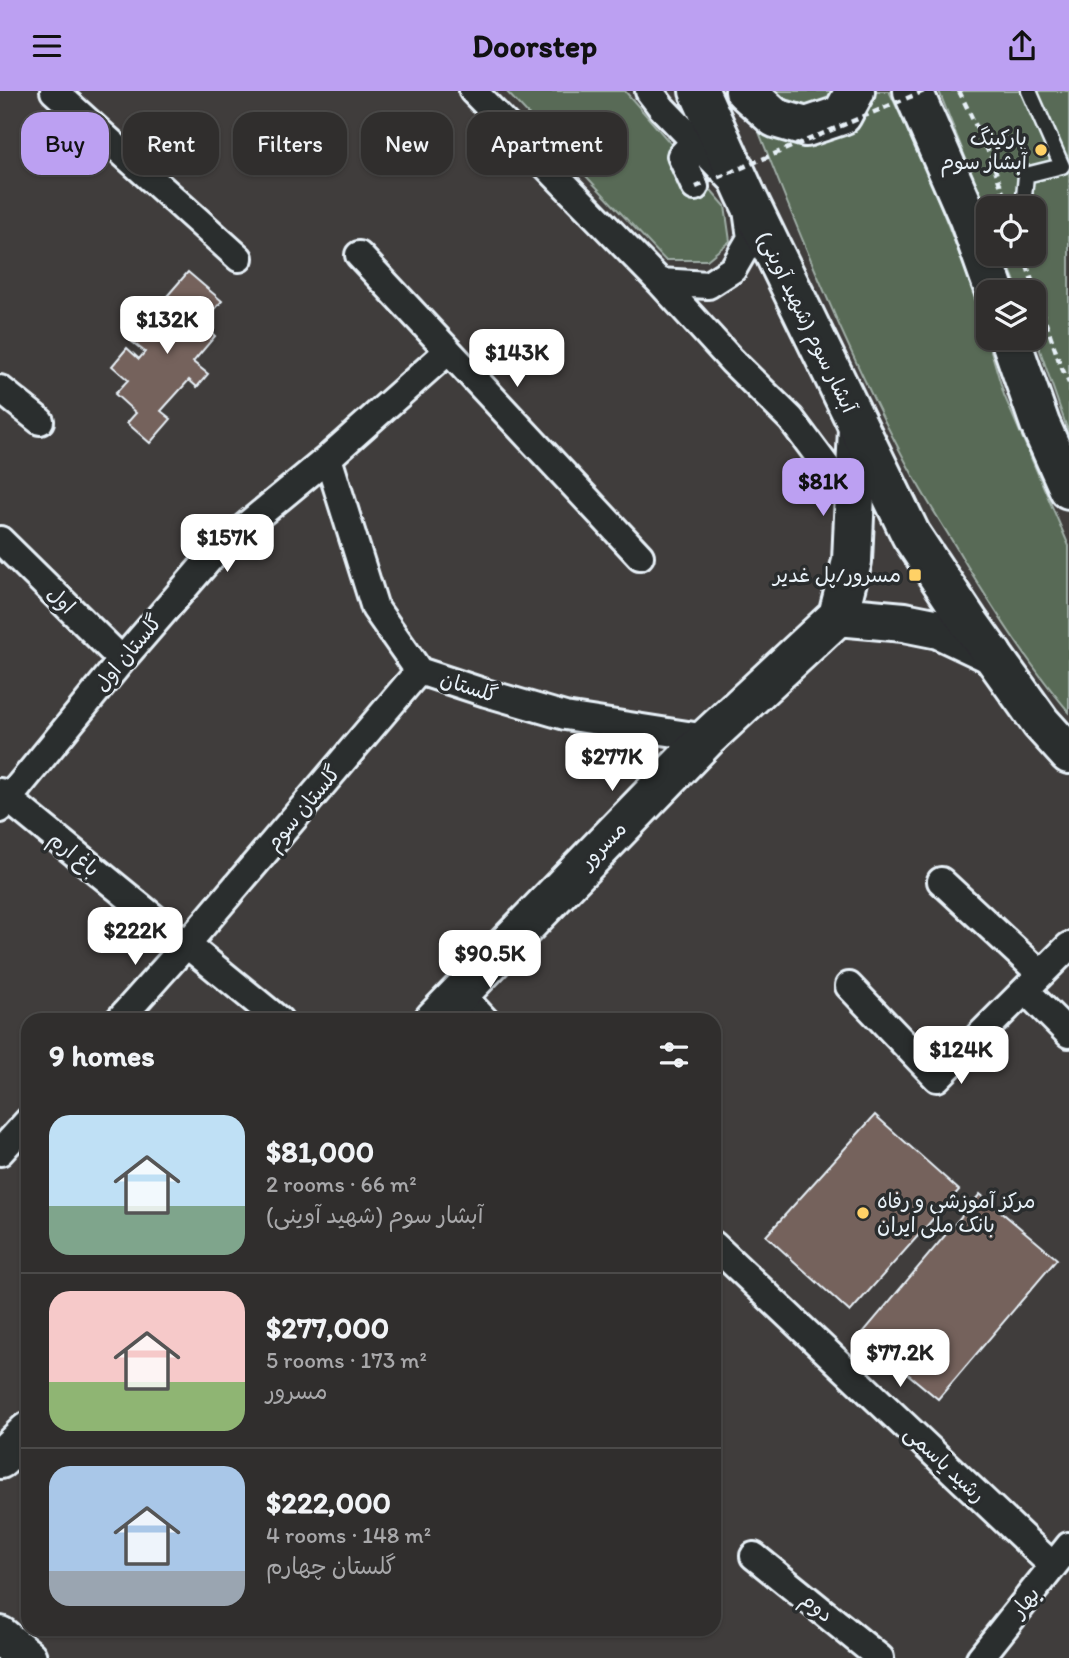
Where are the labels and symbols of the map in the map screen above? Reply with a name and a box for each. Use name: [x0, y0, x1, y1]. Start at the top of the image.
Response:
place label: پارکینگ آبشار سوم: [940, 125, 1028, 178]
marker: پارکینگ آبشار سوم: [1033, 142, 1049, 158]
street label: آبشار سوم (شهید آوینی): [749, 227, 863, 419]
pin: $132K: [118, 296, 216, 356]
pin: $143K: [468, 329, 566, 389]
pin: $81K: [782, 459, 864, 518]
pin: $157K: [178, 515, 276, 574]
place label: مسرور/پل غدیر: [771, 562, 901, 588]
marker: مسرور/پل غدیر: [907, 567, 923, 583]
street label: اول: [42, 581, 80, 619]
street label: گلستان اول: [88, 609, 167, 696]
street label: گلستان: [437, 666, 501, 707]
pin: $277K: [563, 733, 661, 793]
street label: گلستان سوم: [260, 760, 348, 858]
street label: مسرور: [573, 816, 631, 875]
street label: باغ ارم: [42, 826, 105, 885]
pin: $222K: [86, 907, 184, 967]
pin: $90.5K: [433, 930, 547, 990]
pin: $124K: [912, 1027, 1010, 1086]
place label: مرکز آموزشی و رفاه بانک ملی ایران: [877, 1188, 1036, 1239]
marker: مرکز آموزشی و رفاه بانک ملی ایران: [855, 1205, 871, 1221]
pin: $77.2K: [843, 1329, 957, 1389]
street label: رشید یاسمی: [898, 1420, 991, 1509]
street label: بهار: [1004, 1581, 1045, 1624]
street label: دوم: [794, 1586, 838, 1630]

